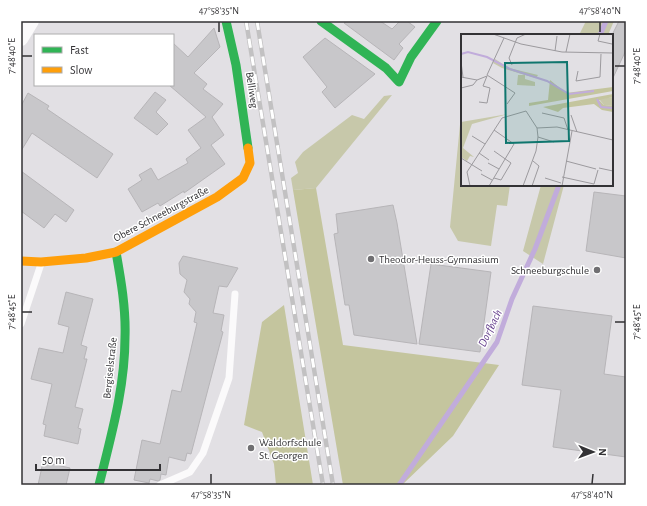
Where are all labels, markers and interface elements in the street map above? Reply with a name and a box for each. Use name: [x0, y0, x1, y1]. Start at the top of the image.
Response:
text: 47°58'35"N: [199, 6, 239, 16]
text: 47°58'40"N: [579, 6, 621, 16]
legend: [34, 34, 174, 86]
inset map: [461, 34, 613, 186]
text: 7°48'40"E: [7, 38, 17, 74]
text: Fast: [70, 44, 89, 56]
text: 7°48'40"E: [632, 48, 642, 84]
text: Slow: [70, 64, 92, 76]
street label: Belliweg: [244, 71, 260, 109]
street label: Obere Schneeburgstraße: [112, 184, 210, 244]
marker: Theodor-Heuss-Gymnasium: [366, 254, 376, 264]
place label: Theodor-Heuss-Gymnasium: [379, 254, 499, 265]
place label: Schneeburgschule: [511, 265, 589, 276]
marker: Schneeburgschule: [592, 265, 602, 275]
text: 7°48'45"E: [7, 294, 17, 329]
text: 7°48'45"E: [632, 304, 642, 339]
water label: Dorfbach: [476, 307, 504, 349]
street label: Bergiselstraße: [101, 337, 119, 399]
north arrow: [573, 432, 613, 472]
place label: Waldorfschule St. Georgen: [259, 437, 321, 461]
marker: Waldorfschule St. Georgen: [246, 443, 256, 453]
scale bar: [36, 446, 160, 472]
text: N: [597, 448, 608, 456]
text: 50 m: [42, 454, 65, 466]
text: 47°58'35"N: [191, 490, 231, 500]
text: 47°58'40"N: [571, 490, 613, 500]

